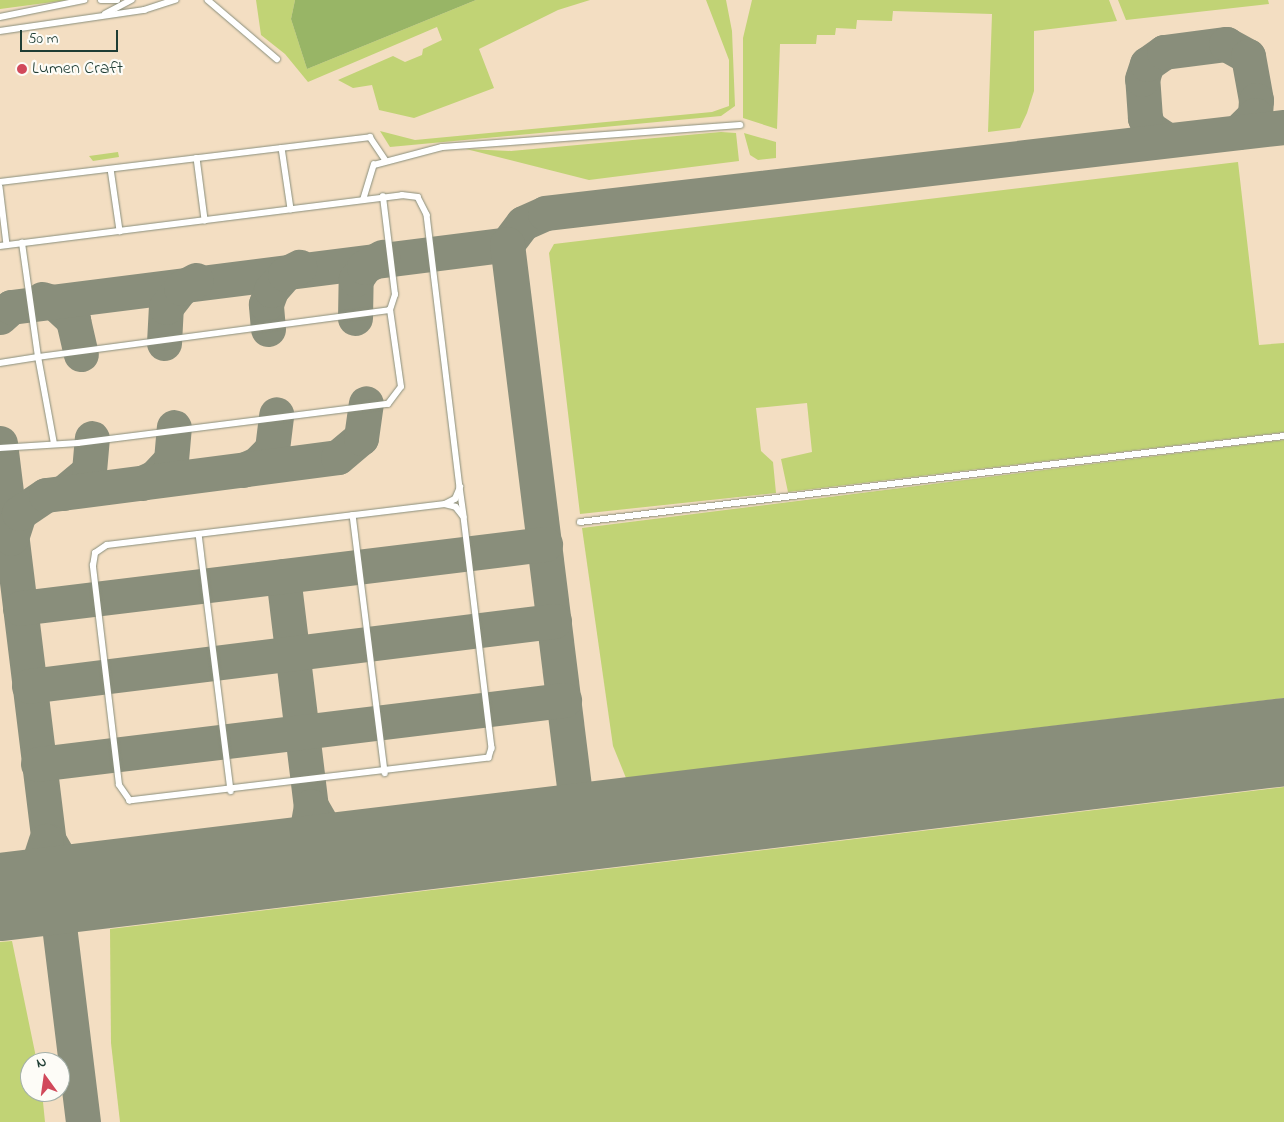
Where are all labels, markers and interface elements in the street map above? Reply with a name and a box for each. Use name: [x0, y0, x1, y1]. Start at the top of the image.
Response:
scale bar: [22, 20, 120, 52]
text: 50 m: [28, 28, 58, 50]
place label: Lumen Craft: [32, 58, 123, 80]
marker: Lumen Craft: [16, 63, 28, 75]
north arrow: [20, 1052, 70, 1102]
text: N: [34, 1052, 49, 1074]

